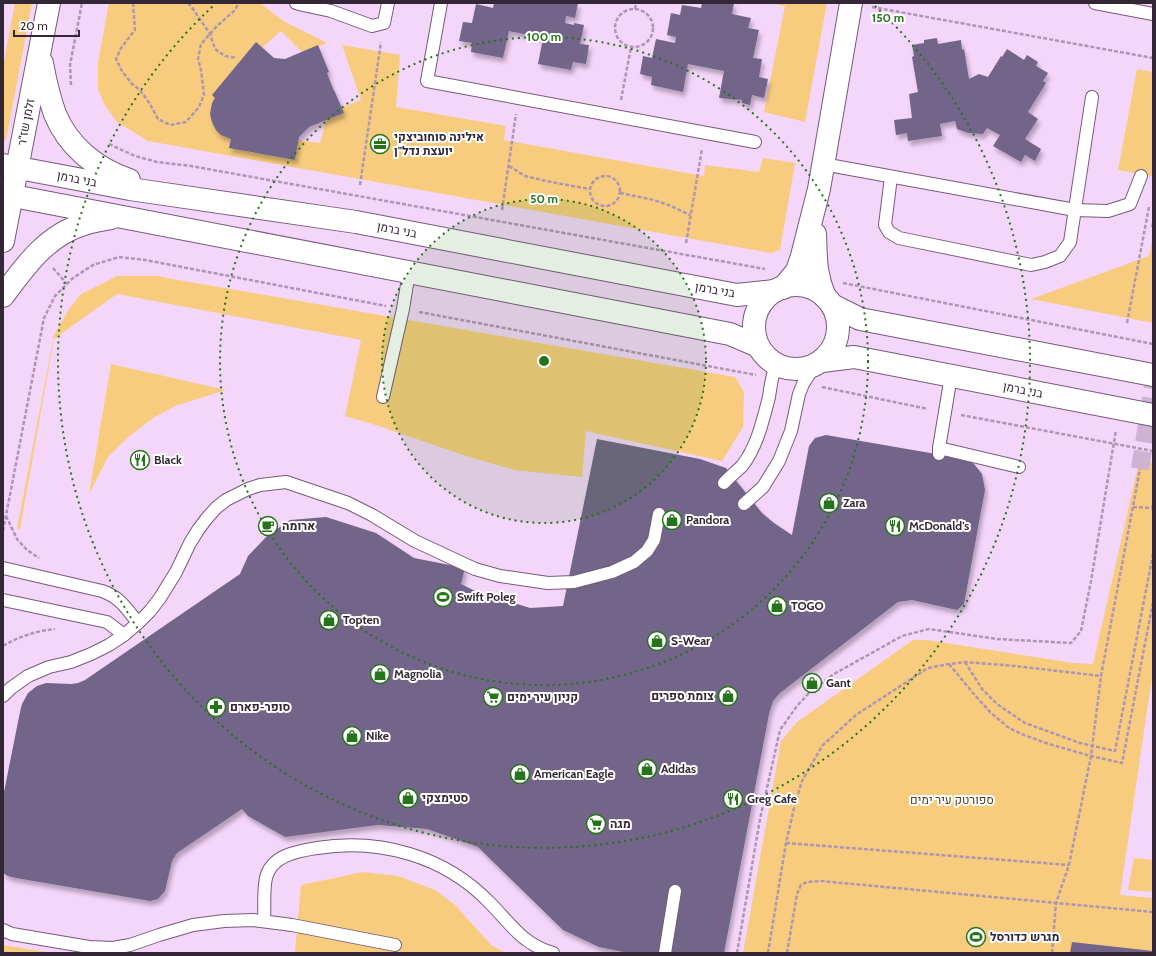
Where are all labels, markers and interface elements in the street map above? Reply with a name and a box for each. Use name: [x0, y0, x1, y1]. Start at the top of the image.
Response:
text: 150 m: [872, 10, 904, 25]
scale bar: [14, 12, 79, 38]
text: 20 m: [20, 18, 48, 33]
text: 100 m: [527, 29, 561, 44]
street label: זלמן שז"ר: [14, 97, 37, 147]
place label: אילינה סוחוביצקי יועצת נדל"ן: [394, 129, 484, 158]
office icon: אילינה סוחוביצקי יועצת נדל"ן: [369, 133, 391, 155]
street label: בני ברמן: [56, 167, 99, 190]
text: 50 m: [530, 191, 558, 206]
street label: בני ברמן: [376, 218, 419, 241]
street label: בני ברמן: [694, 279, 737, 301]
centre of rings: [537, 354, 551, 368]
street label: בני ברמן: [1002, 378, 1045, 401]
restaurant icon: Black: [129, 449, 151, 471]
place label: Black: [154, 452, 182, 467]
shop icon: Zara: [818, 492, 840, 514]
place label: Zara: [843, 495, 865, 510]
shop icon: Pandora: [661, 509, 683, 531]
place label: Pandora: [686, 512, 729, 527]
cafe icon: ארומה: [257, 515, 279, 537]
restaurant icon: McDonald's: [884, 515, 906, 537]
place label: ארומה: [282, 518, 315, 533]
place label: McDonald's: [909, 518, 969, 533]
sports icon: Swift Poleg: [432, 586, 454, 608]
place label: Swift Poleg: [457, 589, 516, 604]
shop icon: TOGO: [766, 595, 788, 617]
place label: TOGO: [791, 598, 824, 613]
shop icon: Topten: [318, 609, 340, 631]
place label: Topten: [343, 612, 379, 627]
shop icon: S-Wear: [646, 630, 668, 652]
place label: S-Wear: [671, 633, 710, 648]
shop icon: Magnolia: [369, 663, 391, 685]
place label: Magnolia: [394, 666, 441, 681]
shop icon: Gant: [801, 672, 823, 694]
place label: Gant: [826, 675, 851, 690]
shop icon: צומת ספרים: [717, 685, 739, 707]
supermarket icon: קניון עיר ימים: [482, 686, 504, 708]
place label: צומת ספרים: [651, 688, 714, 703]
place label: קניון עיר ימים: [507, 689, 578, 704]
pharmacy icon: סופר-פארם: [205, 696, 227, 718]
place label: סופר-פארם: [230, 699, 291, 714]
shop icon: Nike: [341, 725, 363, 747]
place label: Nike: [366, 728, 389, 743]
shop icon: Adidas: [636, 758, 658, 780]
place label: Adidas: [661, 761, 696, 776]
shop icon: American Eagle: [509, 763, 531, 785]
place label: American Eagle: [534, 766, 614, 781]
shop icon: סטימצקי: [397, 787, 419, 809]
restaurant icon: Greg Cafe: [722, 788, 744, 810]
place label: סטימצקי: [422, 790, 469, 805]
place label: Greg Cafe: [747, 791, 797, 806]
park label: ספורטק עיר ימים: [910, 792, 994, 807]
supermarket icon: מגה: [585, 813, 607, 835]
place label: מגה: [610, 816, 631, 831]
sports icon: מגרש כדורסל: [965, 926, 987, 948]
place label: מגרש כדורסל: [990, 929, 1060, 944]

